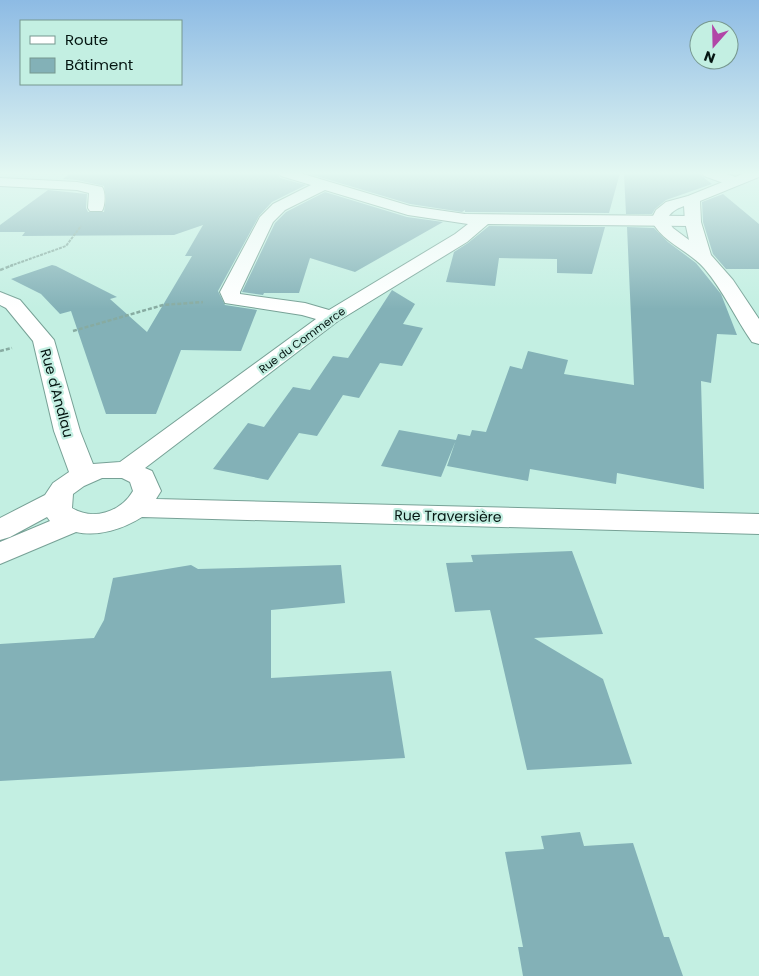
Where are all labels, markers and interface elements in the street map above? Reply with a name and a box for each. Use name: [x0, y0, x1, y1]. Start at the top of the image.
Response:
legend: [20, 20, 182, 85]
north arrow: [689, 20, 739, 70]
text: Route: [65, 29, 108, 50]
text: N: [701, 46, 718, 68]
text: Bâtiment: [65, 54, 133, 75]
street label: Rue du Commerce: [255, 303, 349, 377]
street label: Rue d'Andlau: [36, 346, 78, 440]
street label: Rue Traversière: [394, 505, 502, 527]

